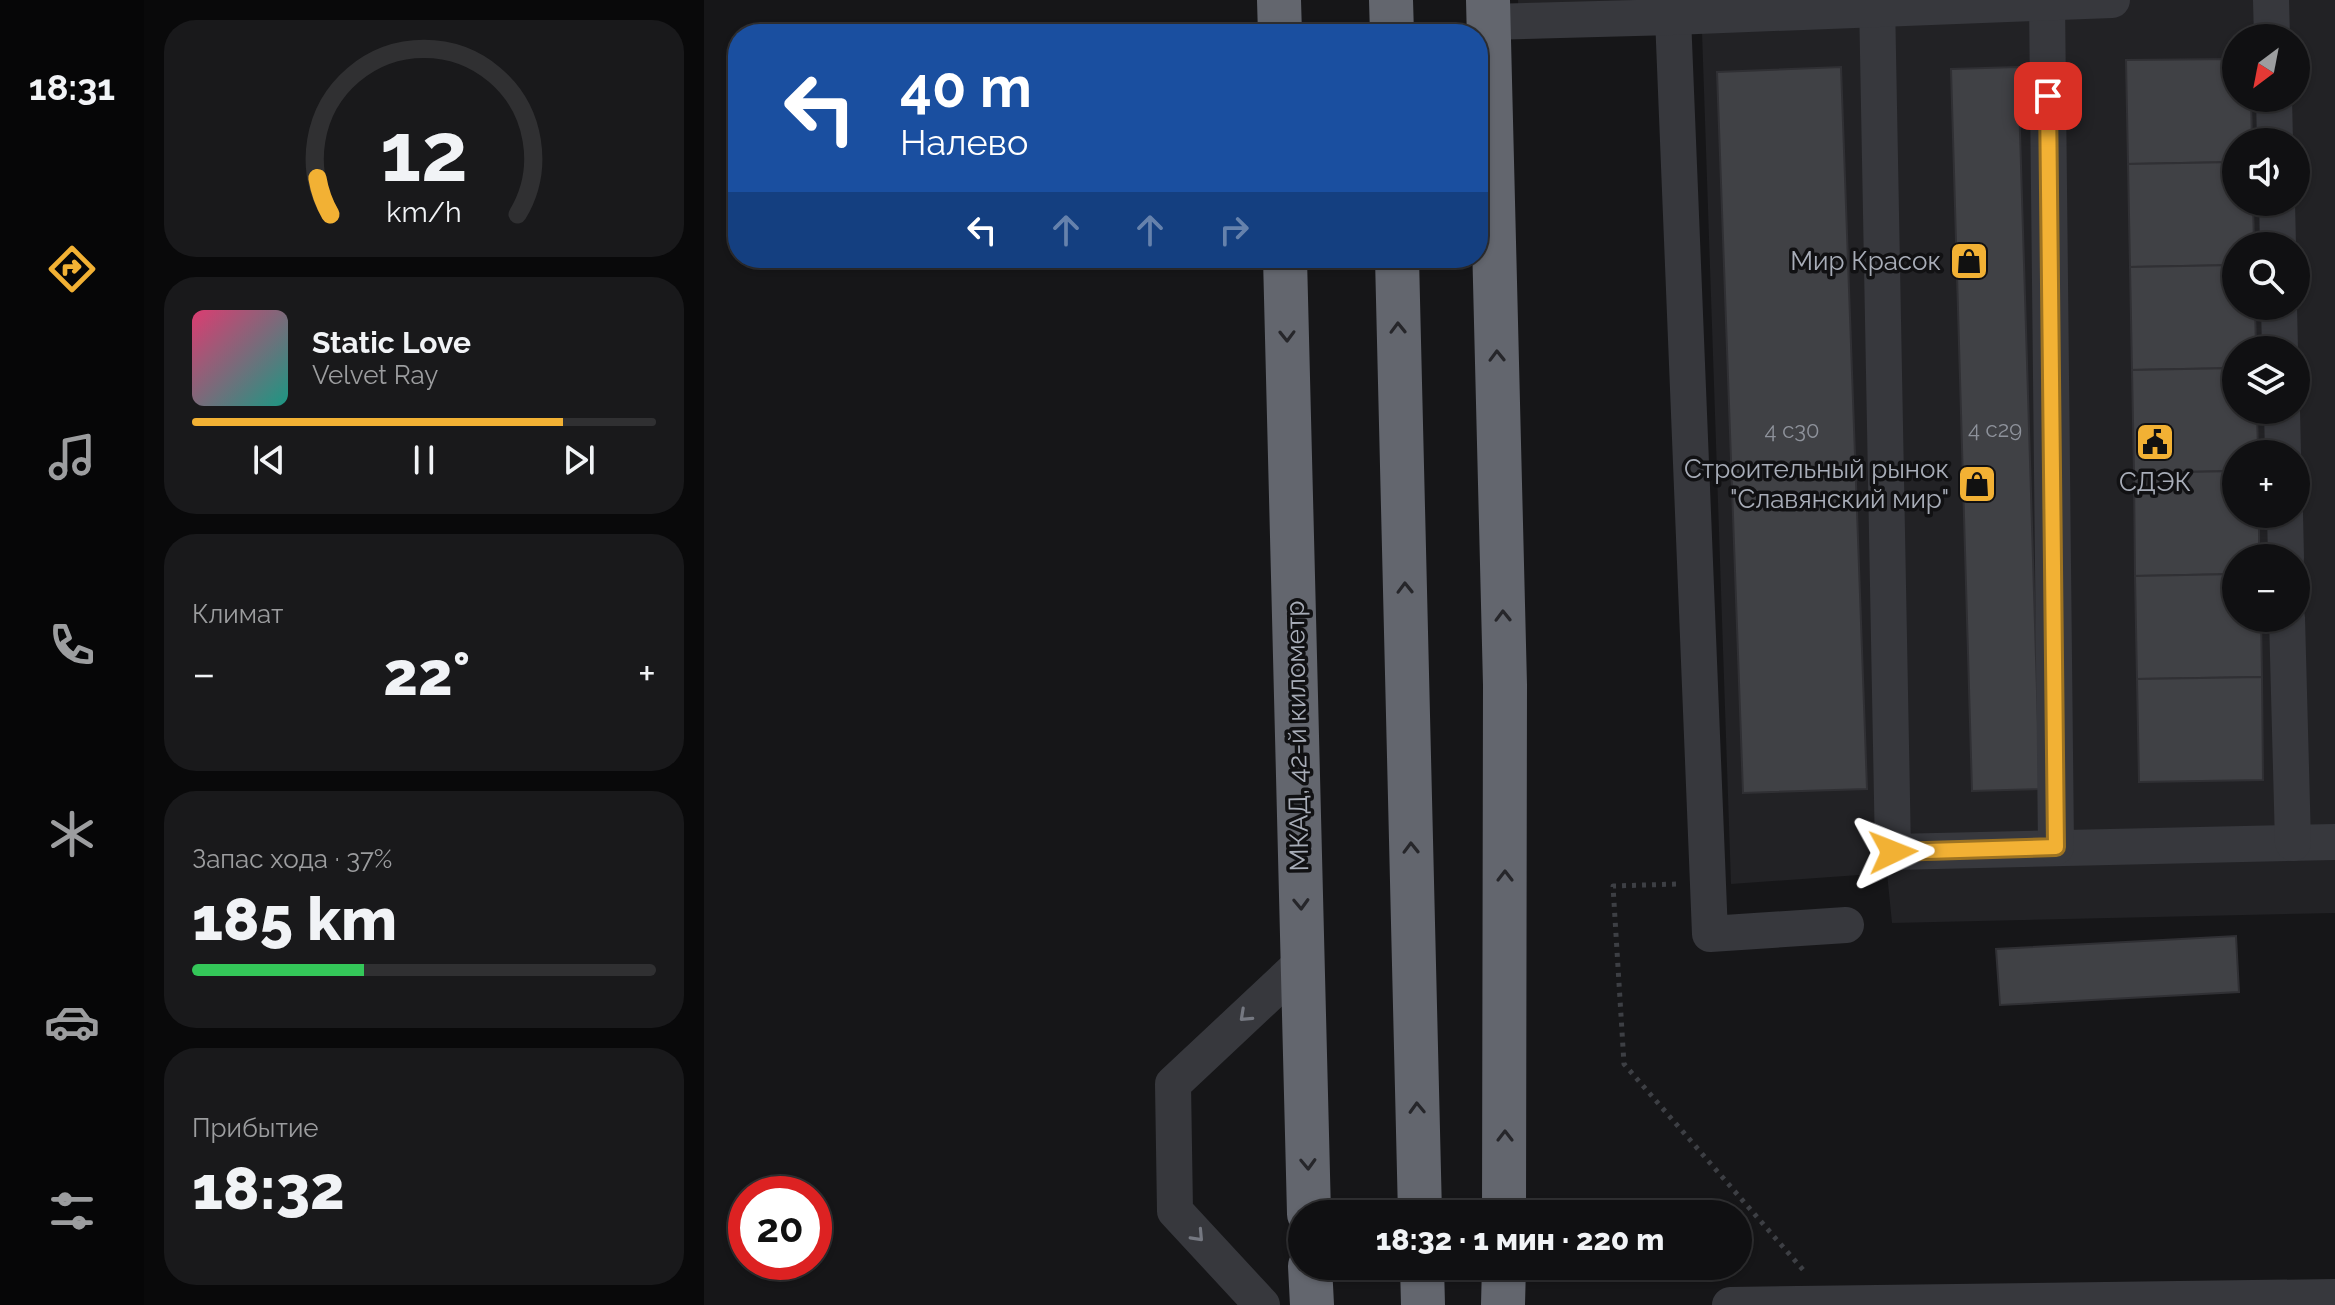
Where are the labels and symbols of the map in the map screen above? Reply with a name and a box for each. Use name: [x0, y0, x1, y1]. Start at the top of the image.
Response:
north arrow: [2222, 24, 2310, 112]
pin: [2014, 62, 2082, 130]
shop icon: Мир Красок: [1948, 240, 1990, 282]
place label: Мир Красок: [1790, 246, 1941, 276]
one-way arrow: [1390, 321, 1407, 334]
one-way arrow: [1279, 330, 1296, 343]
one-way arrow: [1488, 349, 1506, 362]
house number: 4 с29: [1968, 416, 2022, 442]
house number: 4 с30: [1765, 417, 1819, 443]
public building icon: СДЭК: [2134, 421, 2176, 463]
place label: Строительный рынок "Славянский мир": [1684, 454, 1949, 514]
shop icon: Строительный рынок "Славянский мир": [1956, 463, 1998, 505]
place label: СДЭК: [2119, 467, 2191, 497]
one-way arrow: [1396, 581, 1413, 594]
street label: МКАД, 42-й километр: [1280, 600, 1314, 872]
one-way arrow: [1495, 609, 1512, 622]
position arrow: [1851, 810, 1935, 894]
one-way arrow: [1402, 841, 1419, 854]
one-way arrow: [1496, 869, 1514, 882]
one-way arrow: [1292, 898, 1309, 911]
one-way arrow: [1240, 1007, 1255, 1021]
one-way arrow: [1409, 1101, 1426, 1114]
one-way arrow: [1496, 1129, 1514, 1142]
one-way arrow: [1299, 1158, 1316, 1171]
speed limit sign: 20: [728, 1176, 832, 1280]
one-way arrow: [1189, 1227, 1204, 1241]

